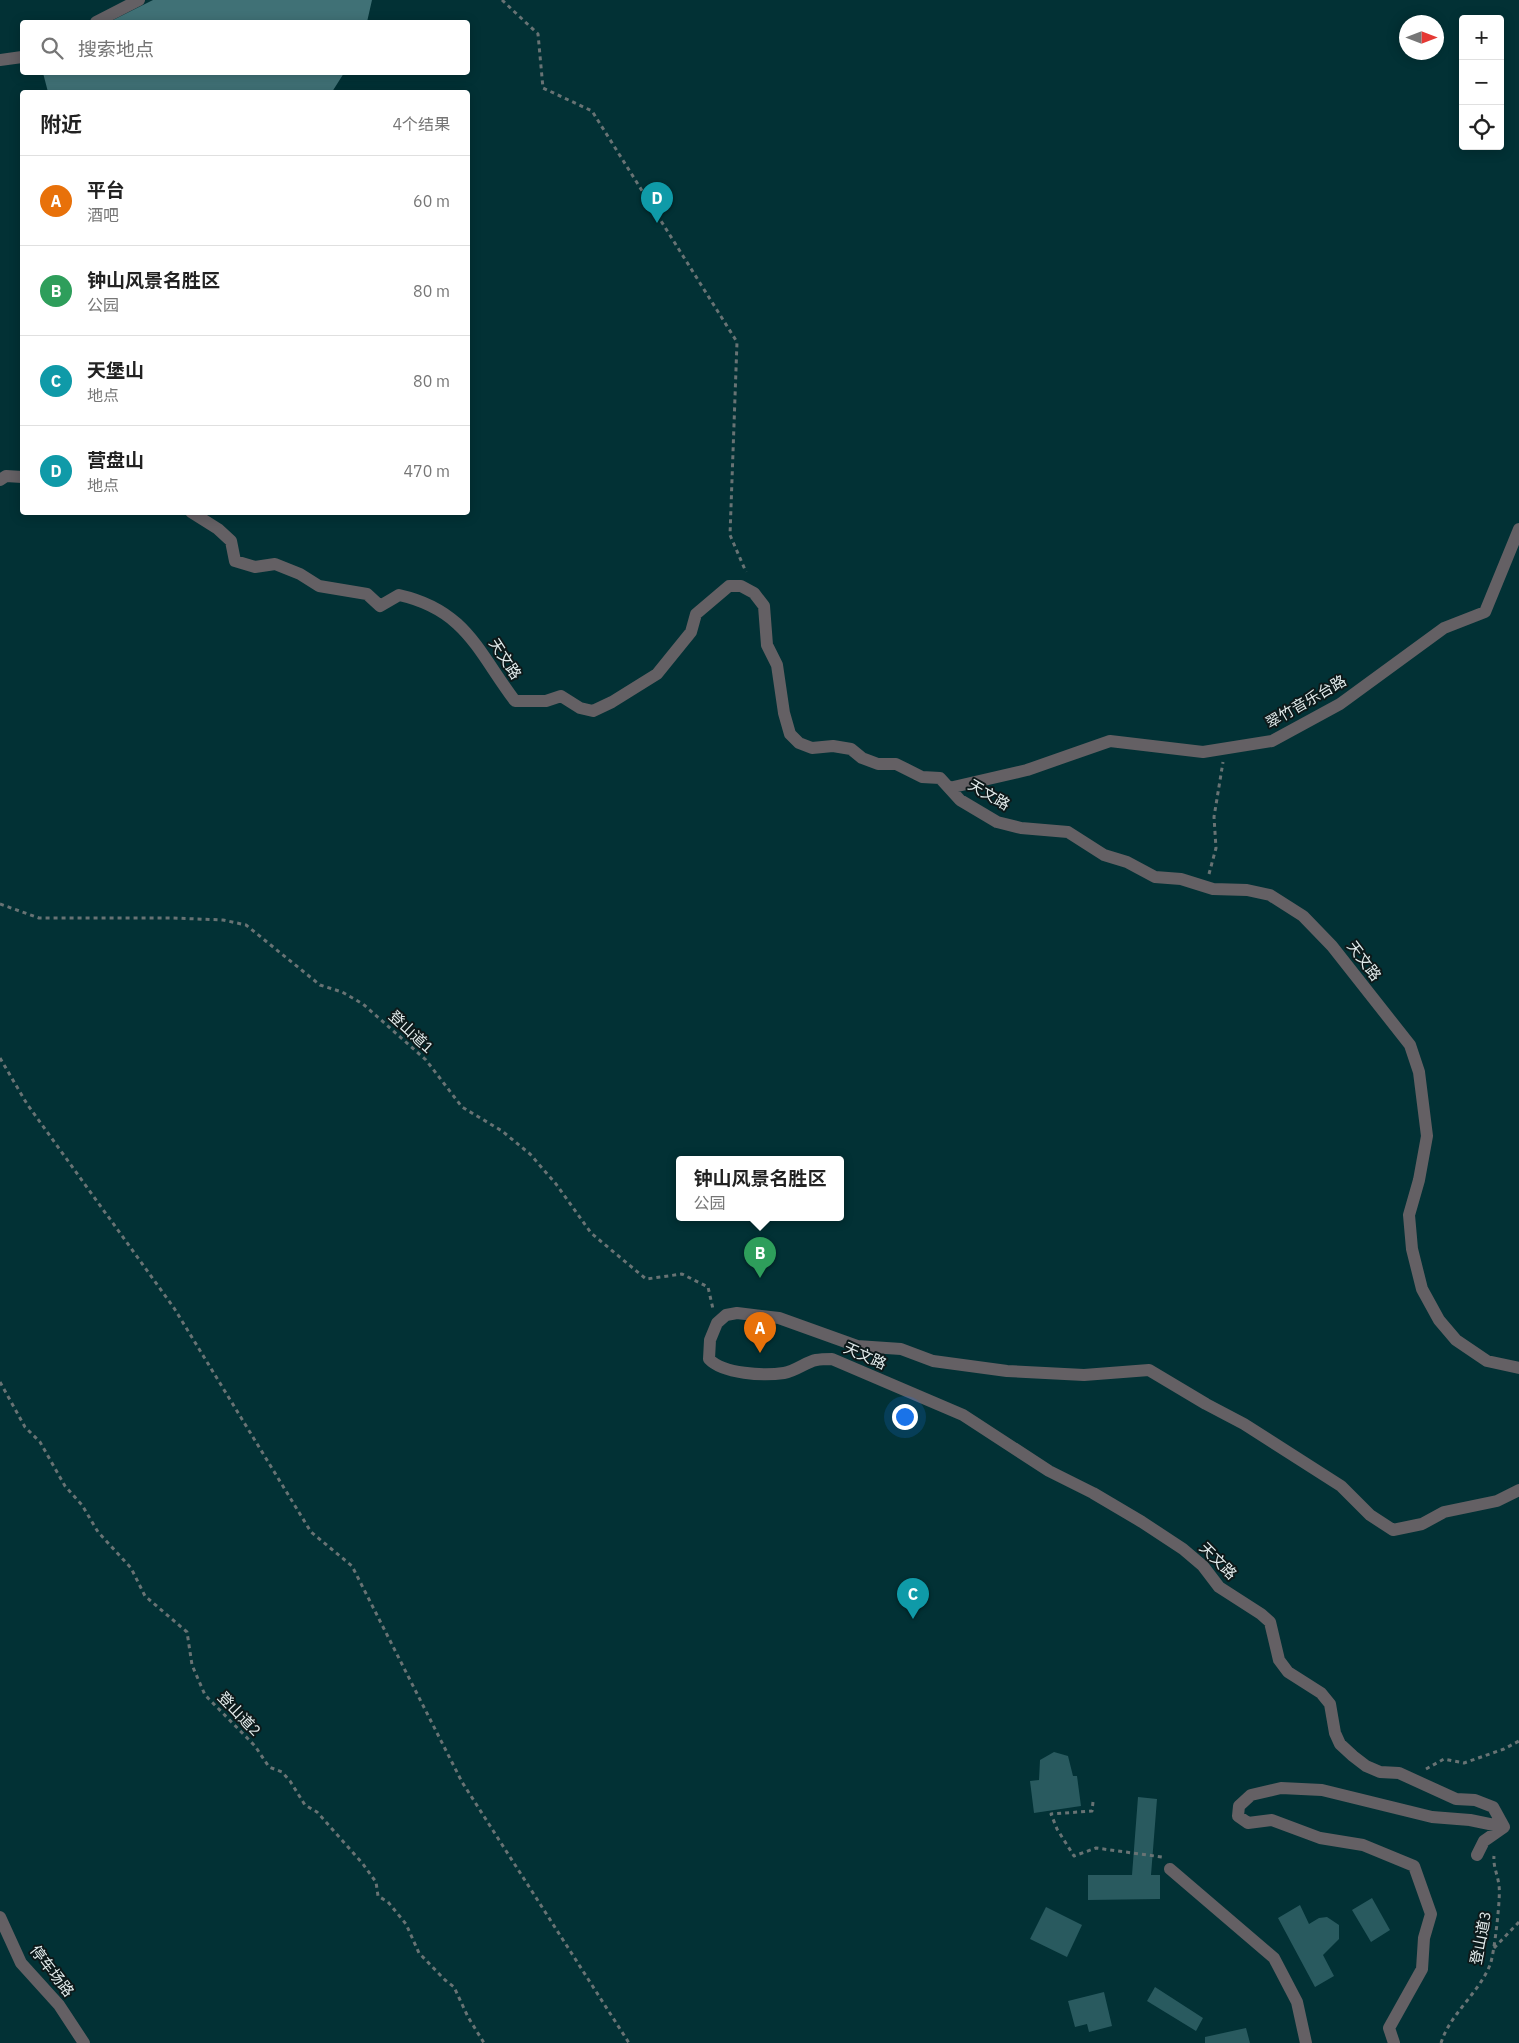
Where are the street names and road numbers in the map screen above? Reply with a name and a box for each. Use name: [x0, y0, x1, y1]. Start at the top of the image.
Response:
street label: 天文路: [485, 635, 526, 683]
street label: 翠竹音乐台路: [1262, 671, 1349, 732]
street label: 天文路: [965, 775, 1013, 814]
street label: 天文路: [1343, 937, 1386, 984]
street label: 登山道1: [385, 1006, 438, 1057]
street label: 天文路: [841, 1338, 890, 1373]
street label: 天文路: [1196, 1538, 1241, 1583]
street label: 登山道2: [214, 1688, 265, 1740]
street label: 登山道3: [1466, 1910, 1495, 1966]
street label: 停车场路: [26, 1941, 78, 2000]

